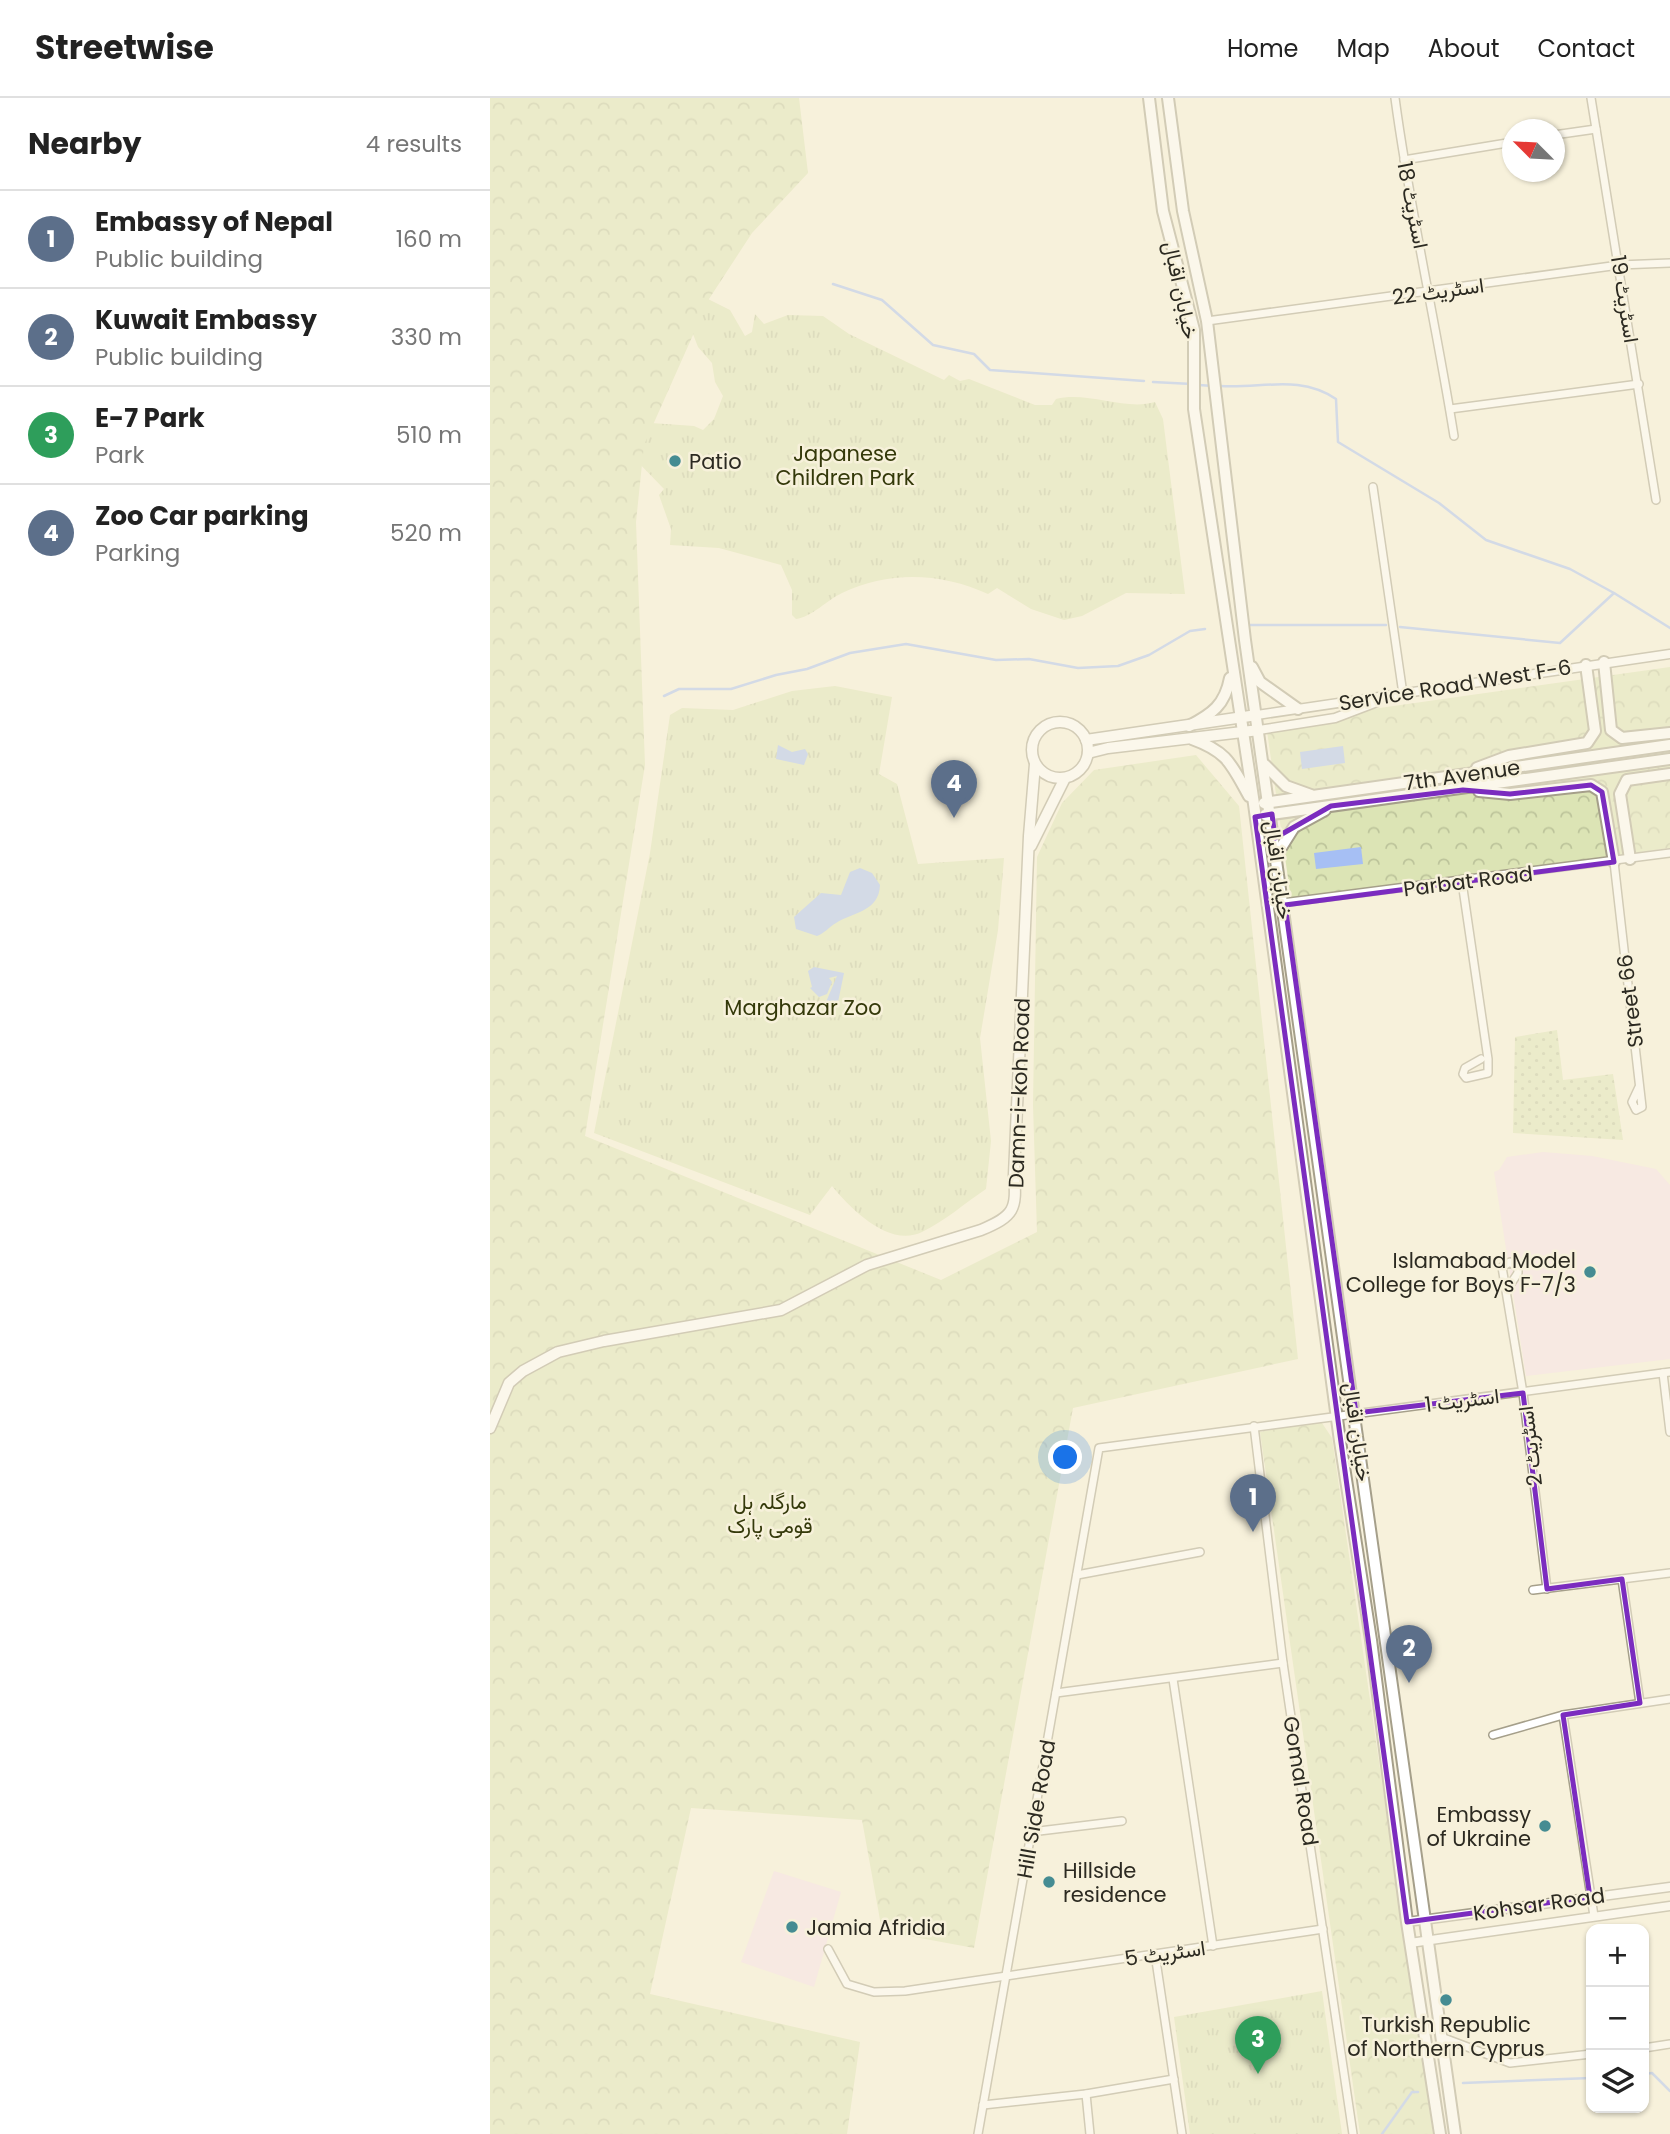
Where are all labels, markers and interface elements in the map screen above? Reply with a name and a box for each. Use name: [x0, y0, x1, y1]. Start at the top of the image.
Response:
text: Streetwise: [35, 24, 214, 71]
text: Home: [1227, 32, 1299, 65]
text: Map: [1337, 32, 1390, 65]
text: About: [1428, 32, 1499, 65]
text: Contact: [1537, 32, 1635, 65]
north arrow: [1502, 119, 1565, 182]
text: Nearby: [28, 122, 142, 165]
text: 4 results: [366, 128, 462, 160]
street label: اسٹریٹ 18: [1390, 159, 1436, 251]
text: Embassy of Nepal: [95, 204, 333, 240]
text: 1: [47, 223, 55, 255]
text: 160 m: [396, 223, 462, 255]
street label: خیابان اقبال: [1156, 238, 1206, 342]
text: Public building: [95, 243, 263, 275]
street label: اسٹریٹ 19: [1604, 253, 1646, 345]
street label: اسٹریٹ 22: [1390, 270, 1486, 312]
text: Kuwait Embassy: [95, 302, 317, 338]
text: 2: [44, 321, 58, 353]
text: 330 m: [391, 321, 462, 353]
text: Public building: [95, 341, 263, 373]
text: E-7 Park: [95, 400, 205, 436]
text: 3: [44, 419, 58, 451]
text: 510 m: [396, 419, 462, 451]
text: Park: [95, 439, 144, 471]
park label: Japanese Children Park: [775, 439, 915, 492]
place label: Patio: [689, 447, 742, 476]
marker: Patio: [667, 453, 683, 469]
text: Zoo Car parking: [95, 498, 309, 534]
text: 4: [43, 517, 59, 549]
text: 520 m: [390, 517, 462, 549]
text: Parking: [95, 537, 180, 569]
street label: Service Road West F-6: [1337, 652, 1573, 718]
street label: 7th Avenue: [1402, 752, 1522, 798]
pin: 4: [931, 760, 977, 818]
street label: خیابان اقبال: [1258, 819, 1300, 921]
street label: Parbat Road: [1402, 859, 1534, 903]
street label: Street 66: [1610, 953, 1650, 1049]
park label: Marghazar Zoo: [724, 993, 882, 1022]
street label: Damn-i-koh Road: [1001, 997, 1037, 1189]
place label: Islamabad Model College for Boys F-7/3: [1346, 1246, 1576, 1299]
marker: Islamabad Model College for Boys F-7/3: [1582, 1264, 1598, 1280]
street label: خیابان اقبال: [1337, 1381, 1379, 1483]
street label: اسٹریٹ 1: [1423, 1381, 1501, 1419]
street label: اسٹریٹ 2: [1511, 1404, 1549, 1488]
your location: [1048, 1440, 1082, 1474]
pin: 1: [1230, 1474, 1276, 1532]
park label: مارگلہ ہل قومی پارک: [727, 1487, 813, 1540]
pin: 2: [1386, 1625, 1432, 1683]
street label: Gomal Road: [1276, 1714, 1326, 1848]
street label: Hill Side Road: [1010, 1737, 1062, 1881]
place label: Embassy of Ukraine: [1426, 1800, 1531, 1853]
marker: Embassy of Ukraine: [1537, 1818, 1553, 1834]
place label: Hillside residence: [1063, 1856, 1166, 1909]
marker: Hillside residence: [1041, 1874, 1057, 1890]
street label: Kohsar Road: [1471, 1880, 1607, 1928]
place label: Jamia Afridia: [806, 1913, 946, 1942]
marker: Jamia Afridia: [784, 1919, 800, 1935]
map controls: [1586, 1924, 1649, 2113]
button: +: [1586, 1924, 1649, 1987]
street label: اسٹریٹ 5: [1123, 1933, 1207, 1973]
button: −: [1586, 1987, 1649, 2050]
marker: Turkish Republic of Northern Cyprus: [1438, 1992, 1454, 2008]
place label: Turkish Republic of Northern Cyprus: [1347, 2010, 1545, 2063]
pin: 3: [1235, 2016, 1281, 2074]
button: layers: [1586, 2050, 1649, 2113]

